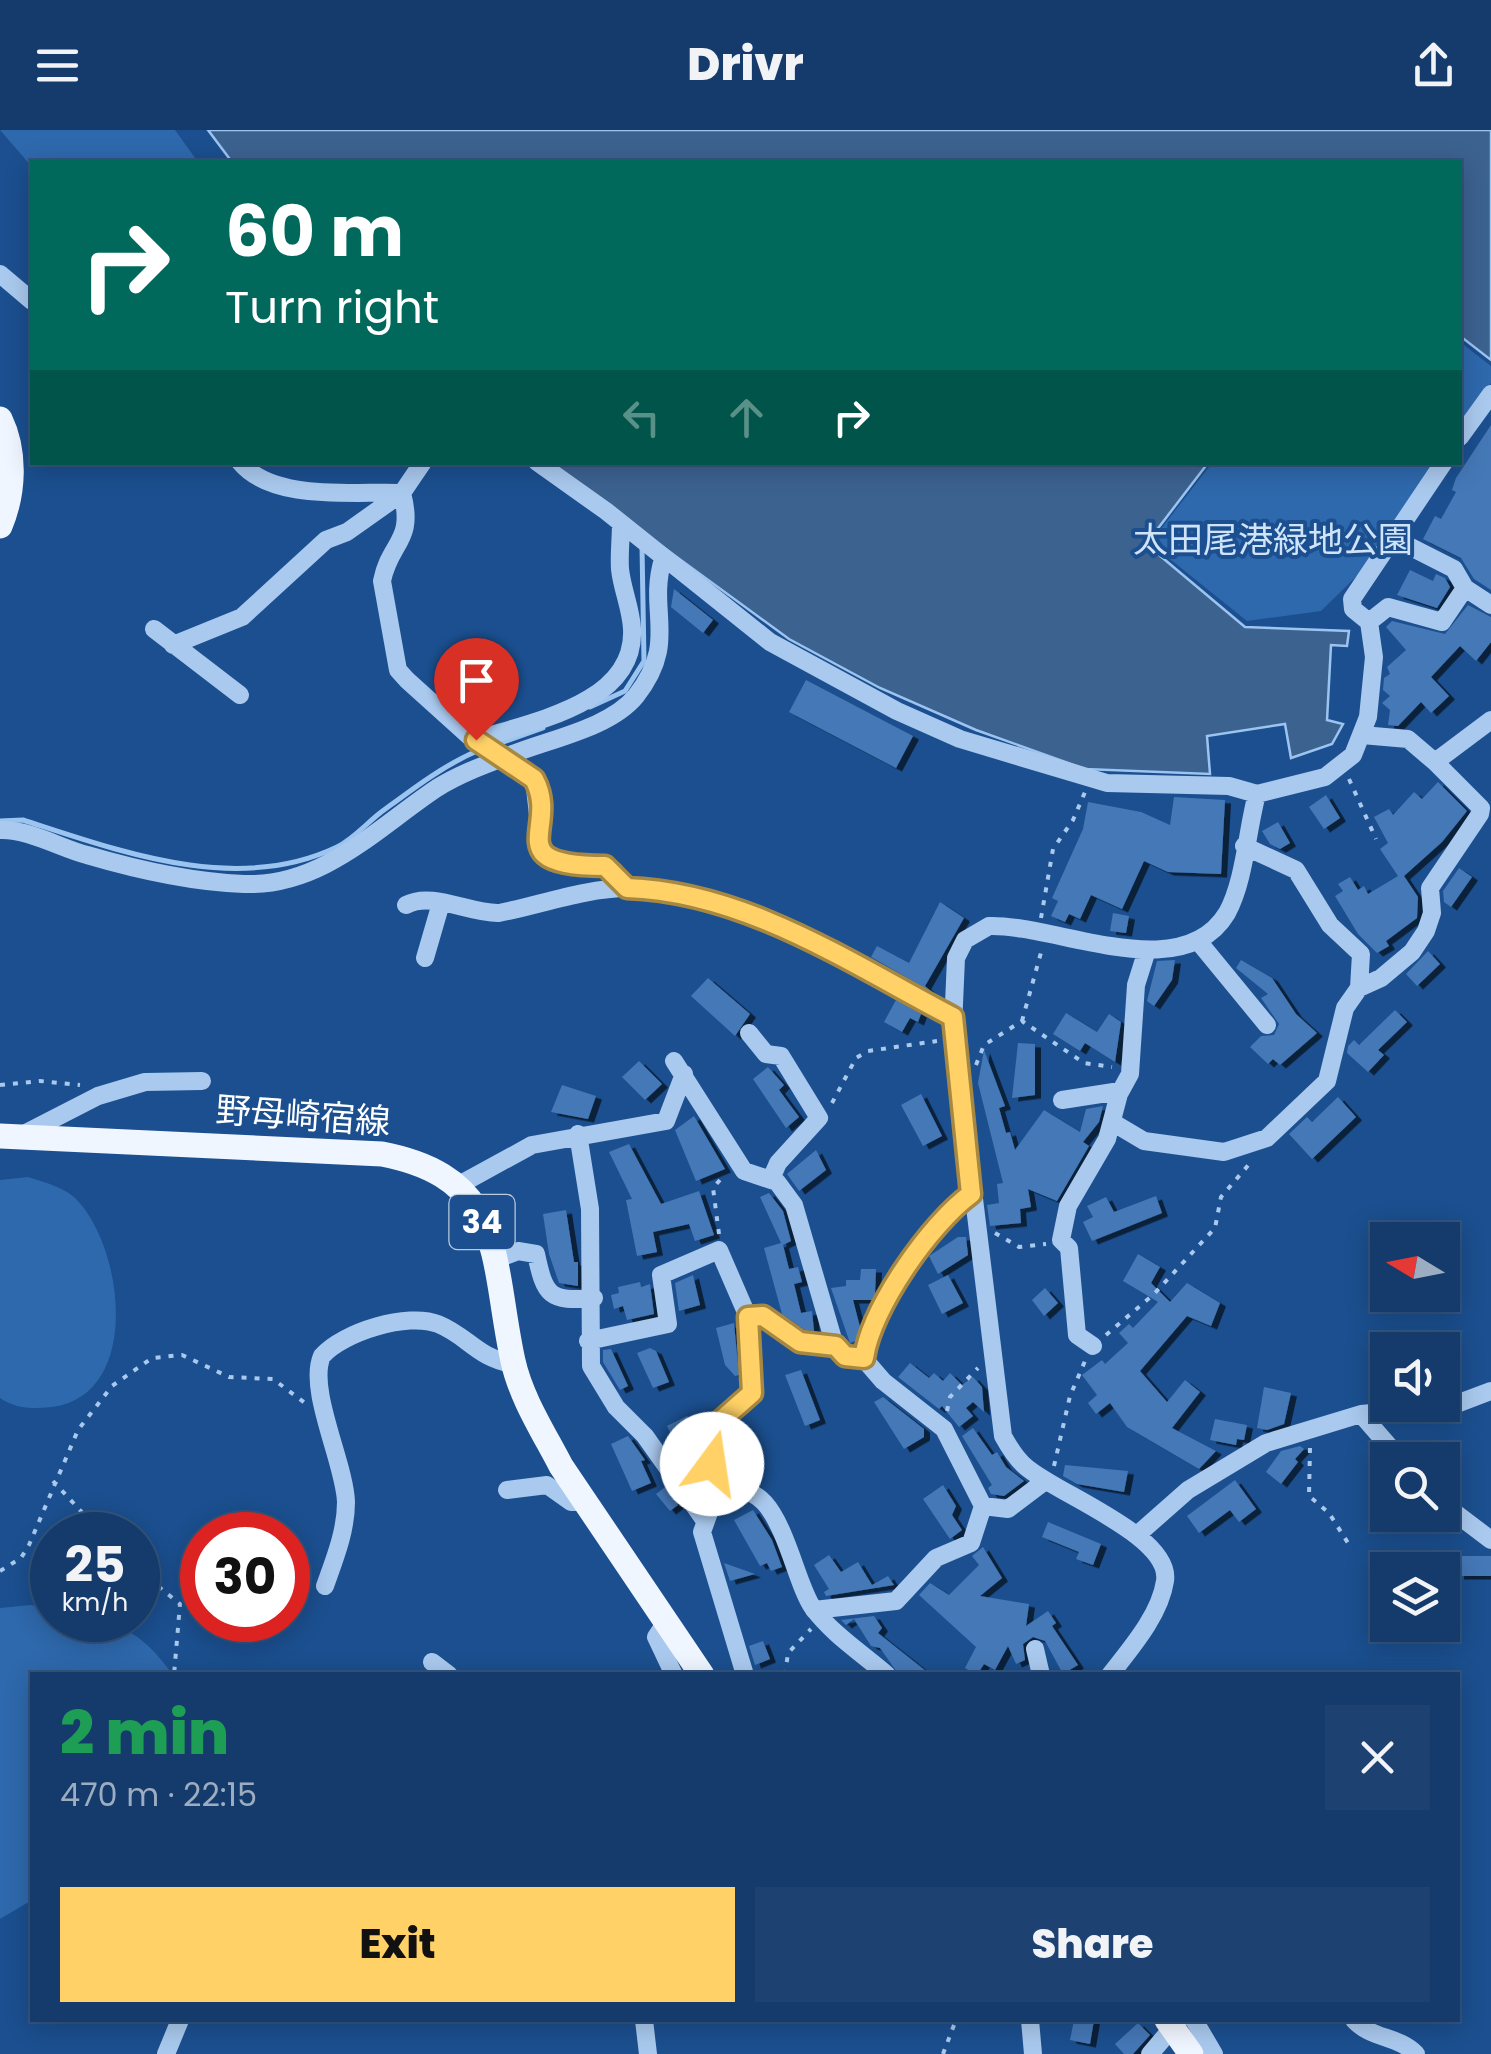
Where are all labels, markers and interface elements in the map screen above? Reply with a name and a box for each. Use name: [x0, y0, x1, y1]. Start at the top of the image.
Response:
text: Drivr: [687, 33, 804, 96]
icon: menu: [30, 38, 85, 93]
icon: share: [1406, 38, 1461, 93]
text: 60 m: [225, 182, 404, 281]
icon: right: [60, 200, 190, 330]
text: Turn right: [225, 276, 439, 339]
icon: left: [614, 390, 669, 445]
icon: ahead: [719, 390, 774, 445]
icon: right: [824, 390, 879, 445]
park label: 太田尾港緑地公園: [1133, 515, 1413, 564]
pin: [434, 638, 519, 741]
icon: arrive: [449, 653, 504, 708]
street label: 野母崎宿線: [214, 1085, 392, 1146]
road number: 34: [450, 1195, 514, 1249]
north arrow: [1370, 1222, 1460, 1312]
map controls: [1370, 1222, 1460, 1642]
button: sound: [1370, 1332, 1460, 1422]
position arrow: [660, 1412, 764, 1516]
button: search: [1370, 1442, 1460, 1532]
speed limit sign: 30: [180, 1512, 310, 1642]
text: 25: [64, 1529, 126, 1600]
button: layers: [1370, 1552, 1460, 1642]
text: km/h: [62, 1585, 128, 1620]
text: 2 min: [60, 1691, 229, 1775]
button: close: [1325, 1705, 1430, 1810]
text: 470 m · 22:15: [60, 1772, 257, 1817]
button: Exit: [60, 1887, 735, 2002]
button: Share: [755, 1887, 1430, 2002]

